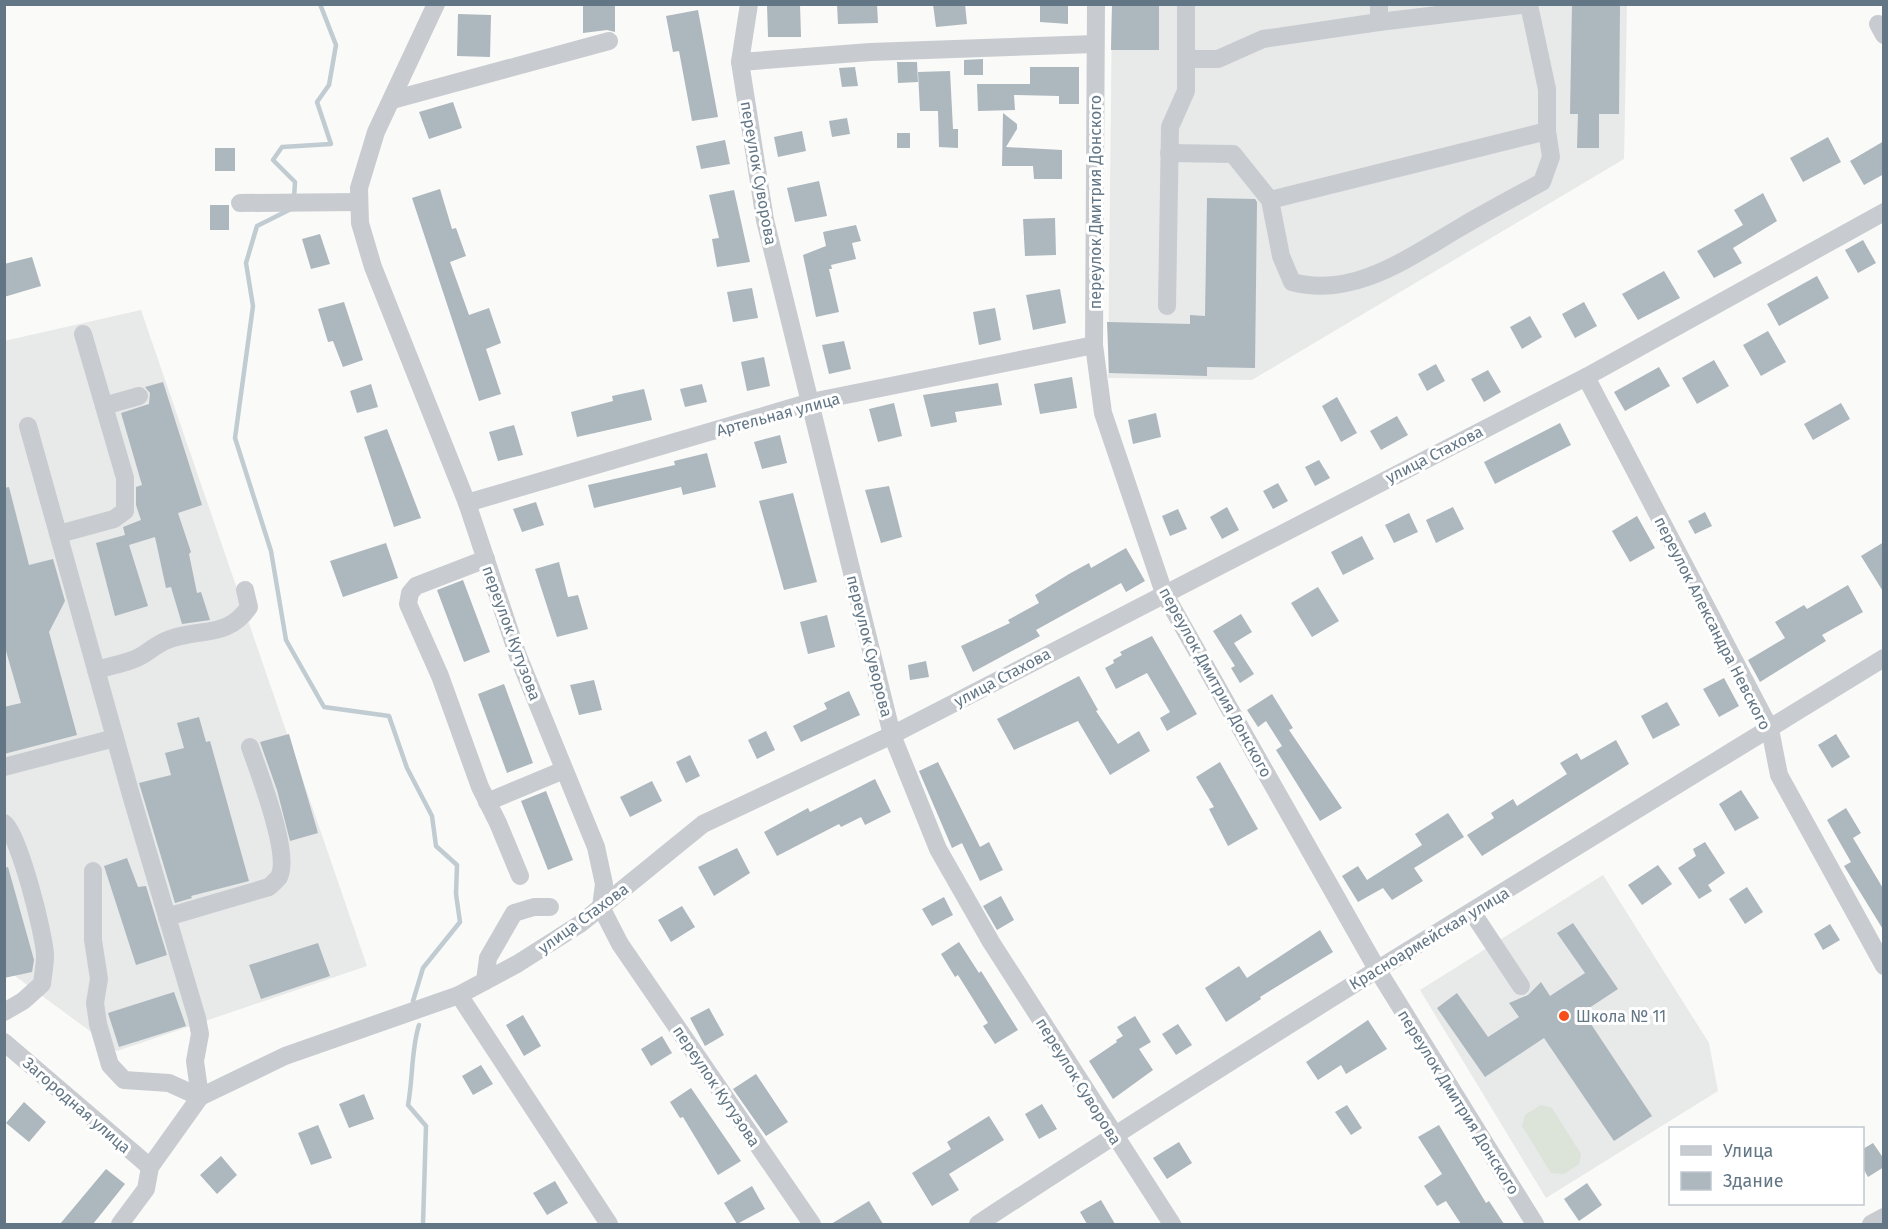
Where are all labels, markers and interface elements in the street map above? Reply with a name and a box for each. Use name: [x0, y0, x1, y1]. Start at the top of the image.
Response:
street label: переулок Дмитрия Донского: [1086, 95, 1105, 309]
street label: переулок Суворова: [736, 100, 781, 247]
street label: Артельная улица: [714, 389, 842, 440]
street label: улица Стахова: [1382, 422, 1486, 487]
street label: переулок Александра Невского: [1650, 513, 1775, 733]
street label: переулок Кутузова: [478, 563, 545, 703]
street label: переулок Суворова: [843, 573, 896, 719]
street label: переулок Дмитрия Донского: [1155, 584, 1276, 781]
street label: улица Стахова: [951, 644, 1054, 711]
street label: улица Стахова: [535, 879, 632, 957]
street label: Красноармейская улица: [1346, 883, 1513, 994]
street label: переулок Дмитрия Донского: [1394, 1006, 1523, 1198]
place label: Школа № 11: [1576, 1007, 1666, 1026]
marker: Школа № 11: [1557, 1009, 1571, 1023]
street label: переулок Суворова: [1032, 1014, 1125, 1148]
street label: переулок Кутузова: [669, 1022, 764, 1150]
street label: Загородная улица: [19, 1053, 134, 1157]
legend: [1669, 1127, 1864, 1205]
text: Улица: [1723, 1140, 1773, 1162]
text: Здание: [1723, 1170, 1784, 1192]

